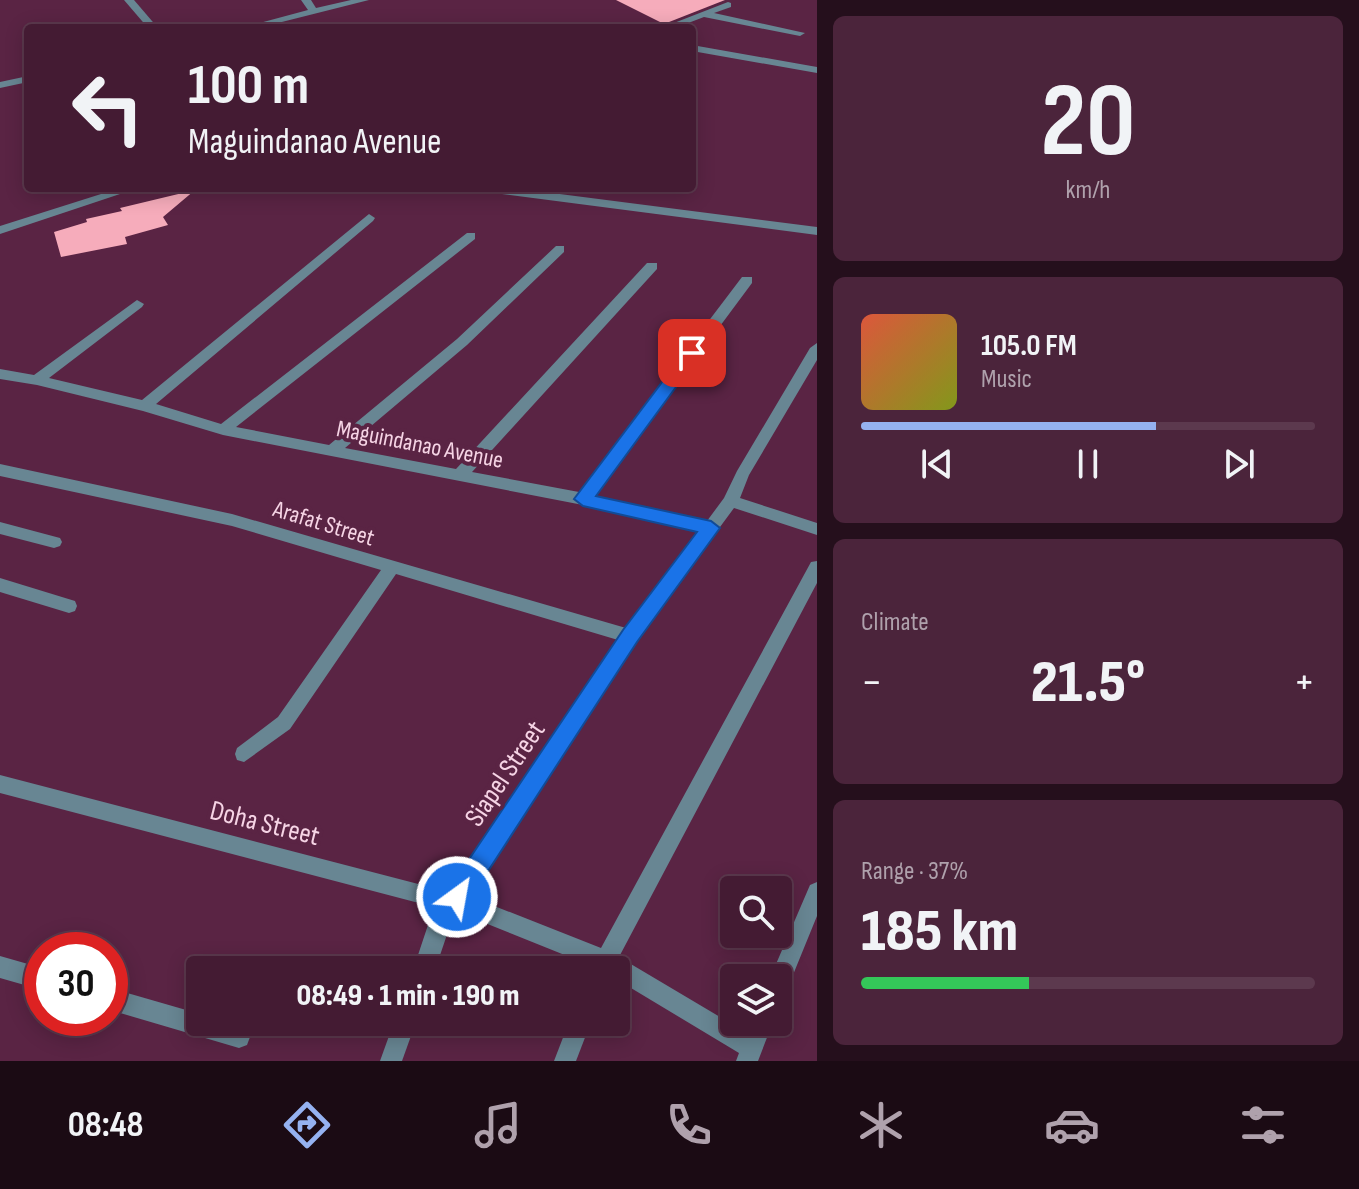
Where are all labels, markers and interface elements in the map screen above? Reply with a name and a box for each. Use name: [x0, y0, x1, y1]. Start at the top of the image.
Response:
text: 100 m: [188, 53, 309, 120]
icon: left: [56, 56, 160, 160]
text: 20: [1040, 60, 1136, 185]
text: Maguindanao Avenue: [188, 121, 442, 164]
text: km/h: [1066, 175, 1110, 206]
pin: [658, 319, 726, 387]
text: 105.0 FM: [981, 328, 1077, 364]
icon: arrive: [670, 331, 714, 375]
text: Music: [981, 364, 1032, 395]
street label: Maguindanao Avenue: [334, 414, 506, 475]
icon: previous: [915, 442, 959, 486]
icon: pause: [1066, 442, 1110, 486]
icon: next: [1217, 442, 1261, 486]
street label: Arafat Street: [269, 494, 378, 553]
text: Climate: [861, 607, 929, 638]
text: 21.5°: [1031, 647, 1145, 719]
text: −: [861, 656, 883, 709]
text: +: [1293, 656, 1315, 709]
street label: Siapel Street: [458, 715, 552, 833]
street label: Doha Street: [206, 794, 323, 853]
position arrow: [415, 855, 499, 939]
text: Range · 37%: [861, 856, 968, 887]
map controls: [720, 876, 792, 1036]
button: search: [720, 876, 792, 948]
text: 185 km: [861, 896, 1018, 968]
speed limit sign: 30: [24, 932, 128, 1036]
button: layers: [720, 964, 792, 1036]
text: 08:49 · 1 min · 190 m: [296, 978, 520, 1014]
icon: directions: [279, 1097, 335, 1153]
icon: music: [470, 1097, 526, 1153]
icon: phone: [661, 1097, 717, 1153]
icon: climate: [853, 1097, 909, 1153]
icon: car: [1044, 1097, 1100, 1153]
icon: filters: [1235, 1097, 1291, 1153]
text: 08:48: [68, 1104, 144, 1147]

